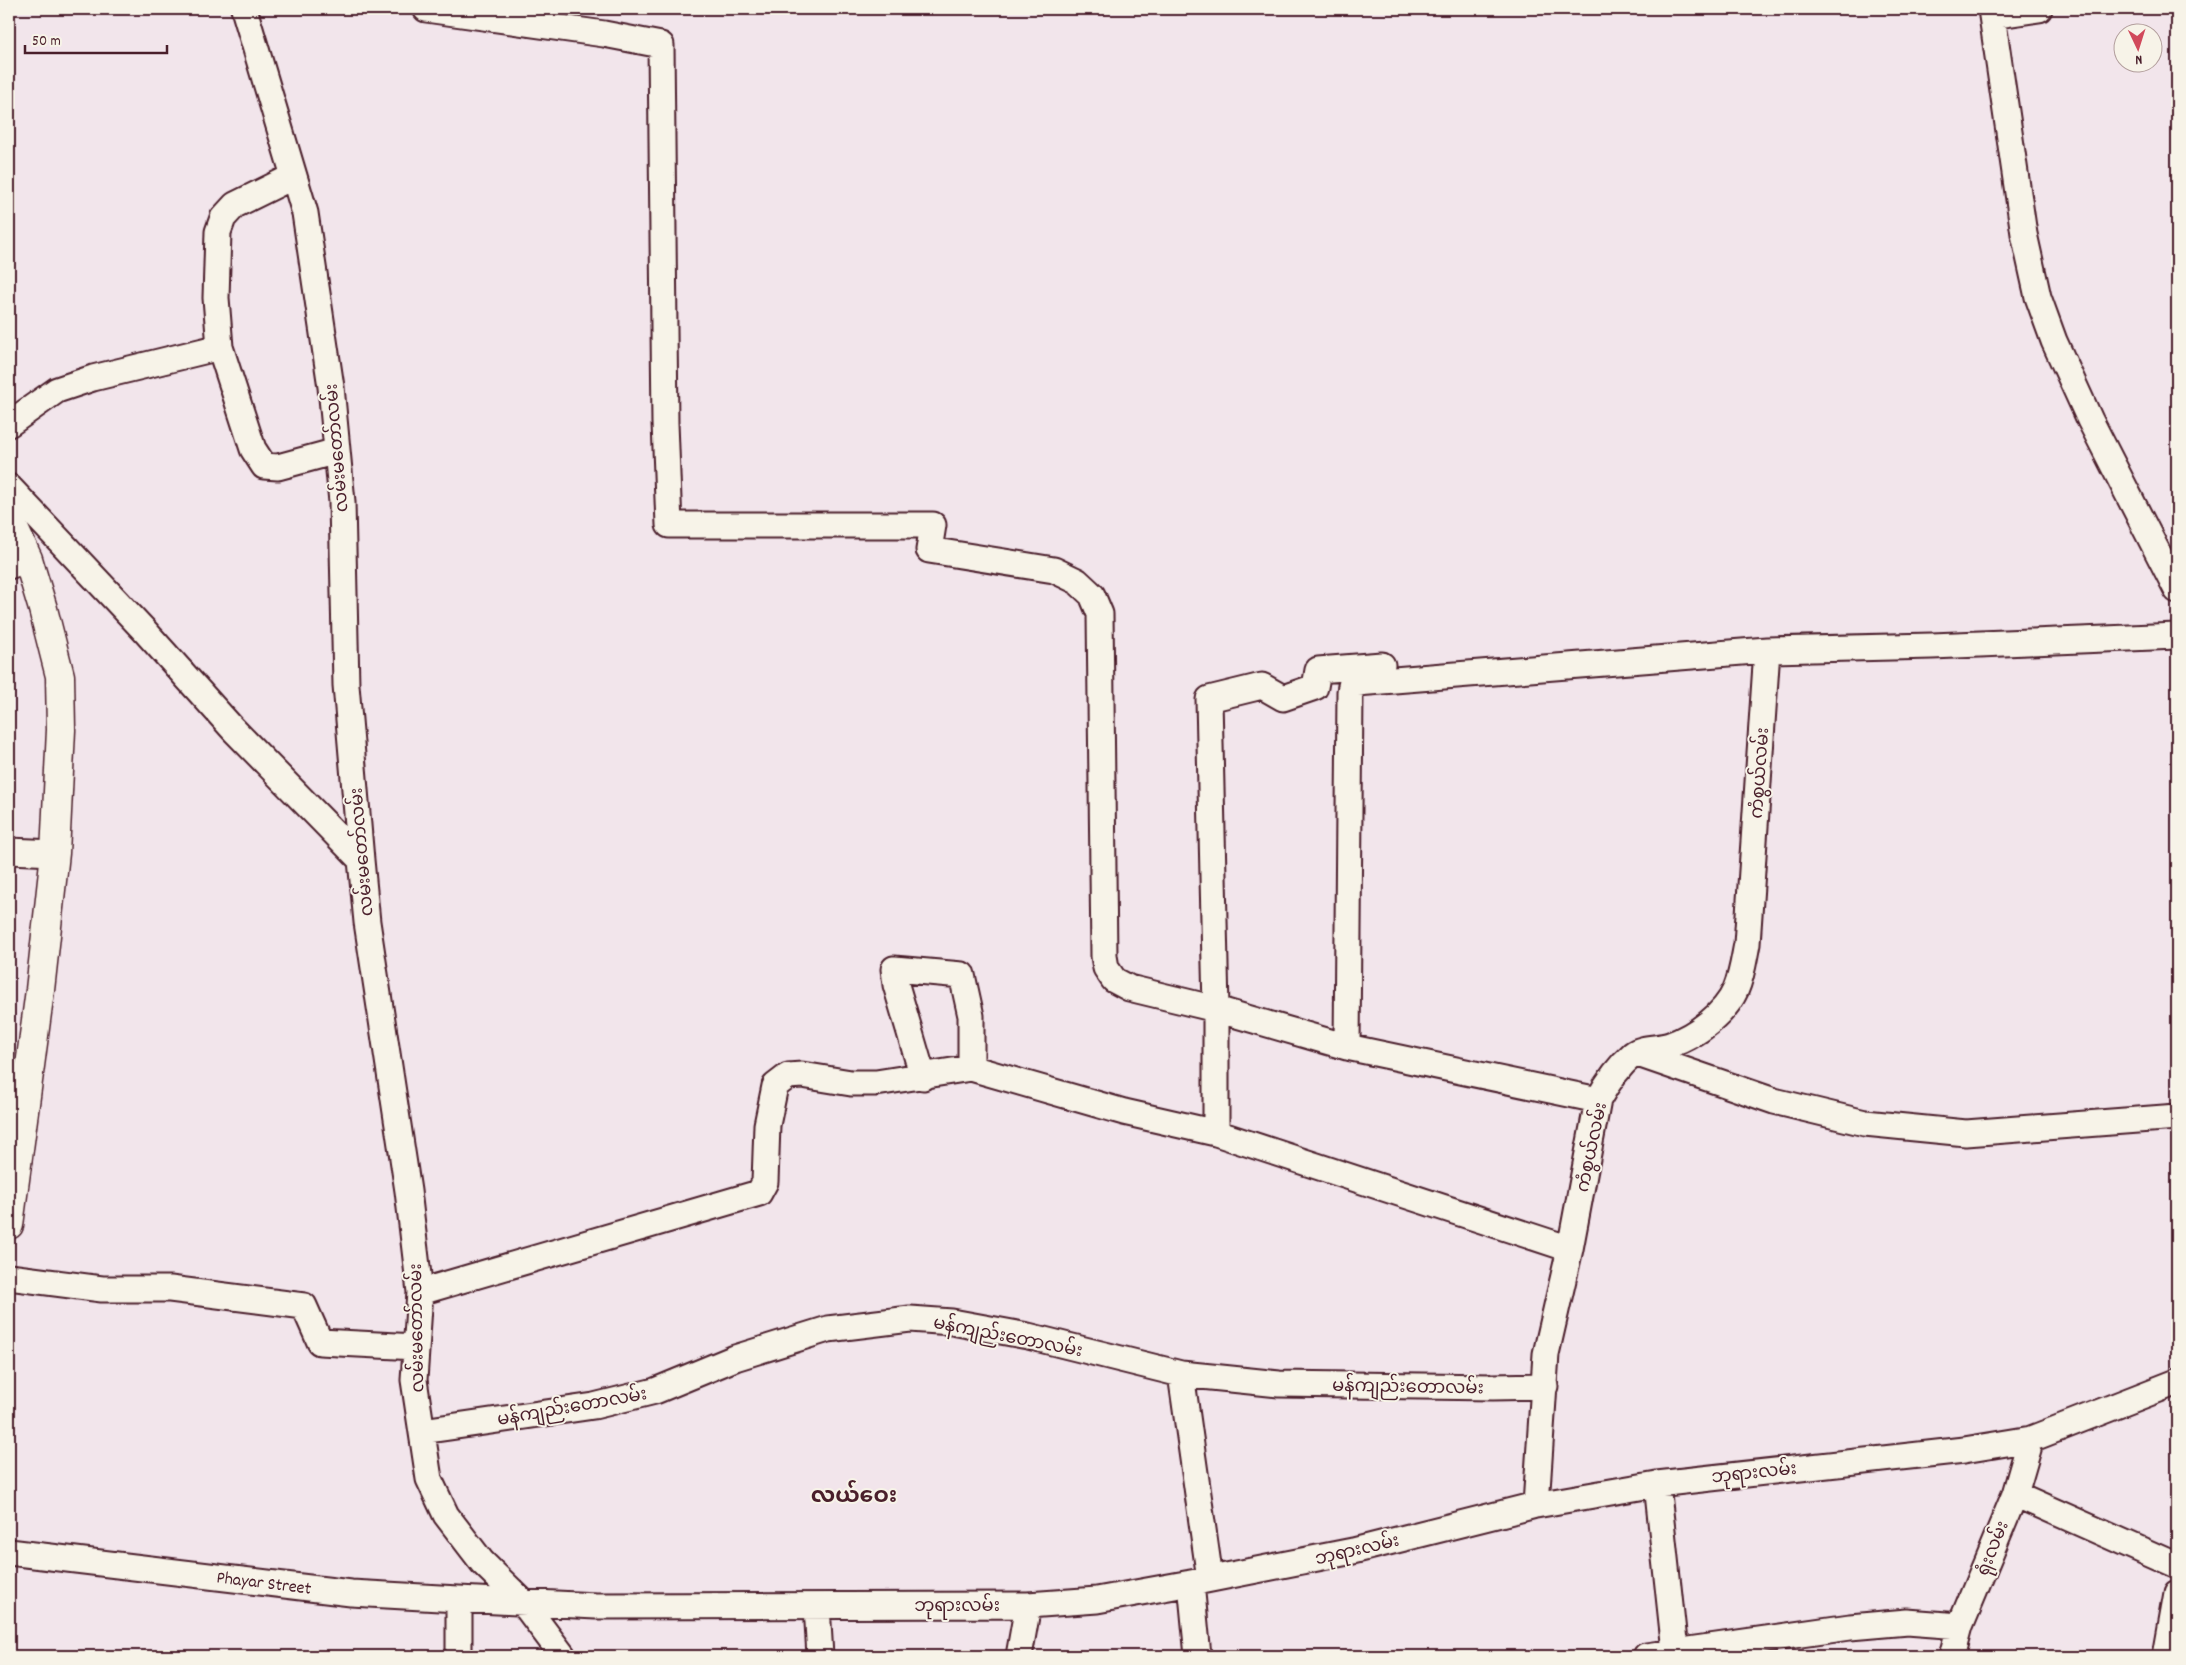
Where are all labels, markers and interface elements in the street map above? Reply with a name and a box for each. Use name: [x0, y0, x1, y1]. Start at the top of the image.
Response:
scale bar: [25, 22, 168, 54]
north arrow: [2114, 22, 2164, 72]
text: 50 m: [32, 31, 61, 53]
text: N: [2135, 49, 2143, 69]
street label: လမ်းမတော်လမ်း: [317, 382, 357, 513]
street label: ကံစွယ်လမ်း: [1743, 727, 1777, 820]
street label: လမ်းမတော်လမ်း: [342, 786, 382, 917]
street label: ကံစွယ်လမ်း: [1569, 1100, 1615, 1195]
street label: လမ်းမတော်လမ်း: [402, 1263, 432, 1393]
street label: မန်ကျည်းတောလမ်း: [931, 1309, 1085, 1365]
street label: မန်ကျည်းတောလမ်း: [1332, 1372, 1484, 1402]
street label: မန်ကျည်းတောလမ်း: [495, 1380, 649, 1434]
street label: ဘုရားလမ်း: [1710, 1455, 1798, 1491]
district label: လယ်ဝေး: [811, 1479, 897, 1513]
street label: ရုံးလမ်း: [1969, 1517, 2017, 1580]
street label: ဘုရားလမ်း: [1312, 1527, 1402, 1573]
street label: Phayar Street: [215, 1566, 313, 1603]
street label: ဘုရားလမ်း: [914, 1592, 1000, 1620]

